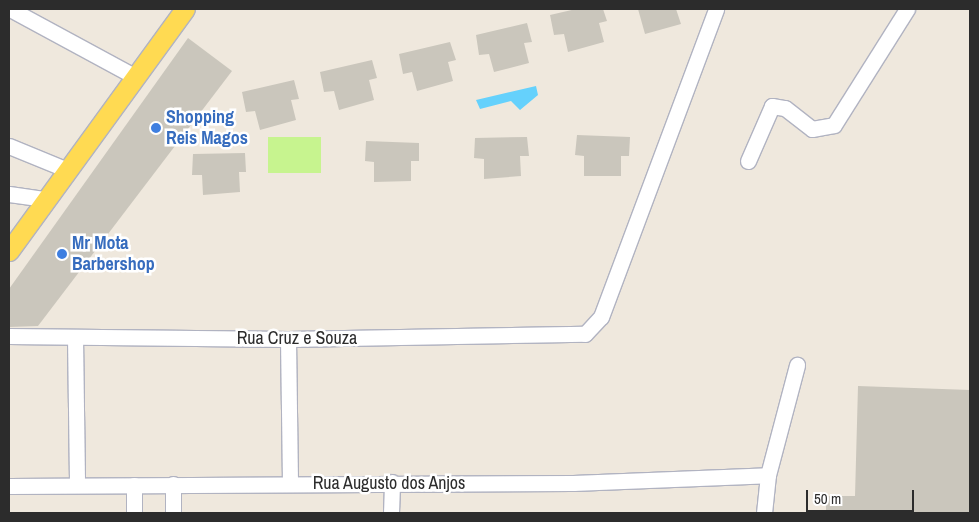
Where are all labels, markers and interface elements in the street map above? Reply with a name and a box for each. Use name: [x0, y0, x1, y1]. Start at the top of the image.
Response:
place label: Shopping Reis Magos: [166, 107, 248, 150]
marker: Shopping Reis Magos: [150, 122, 162, 134]
place label: Mr Mota Barbershop: [72, 233, 155, 276]
marker: Mr Mota Barbershop: [56, 248, 68, 260]
street label: Rua Cruz e Souza: [237, 327, 357, 349]
street label: Rua Augusto dos Anjos: [312, 472, 466, 494]
scale bar: [809, 480, 916, 512]
text: 50 m: [814, 488, 841, 509]

